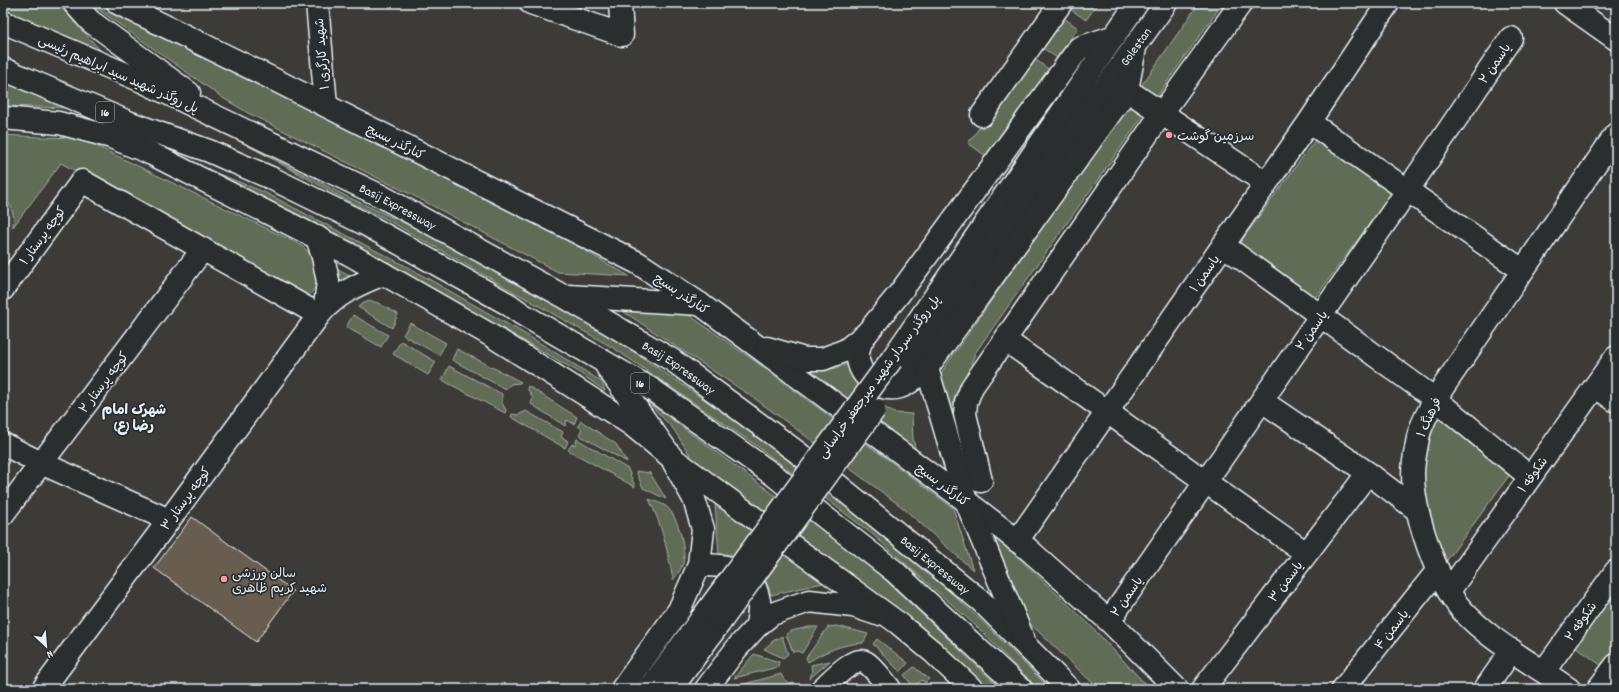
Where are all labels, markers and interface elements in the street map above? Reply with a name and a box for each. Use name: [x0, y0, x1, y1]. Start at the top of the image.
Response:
street label: شهید کارگری ۱: [311, 17, 336, 90]
street label: Golestan: [1117, 24, 1157, 71]
street label: پل روگذر شهید سید ابراهیم رئیسی: [35, 31, 201, 119]
street label: یاسمن ۲: [1475, 40, 1517, 89]
road number: 16: [96, 102, 114, 122]
street label: کنارگذر بسیج: [363, 121, 427, 166]
place label: سرزمین گوشت: [1177, 128, 1254, 147]
marker: سرزمین گوشت: [1164, 130, 1174, 140]
street label: Basij Expressway: [356, 180, 439, 237]
street label: کوچه پرستار ۱: [16, 203, 72, 270]
street label: یاسمن ۱: [1186, 252, 1226, 297]
street label: کنارگذر بسیج: [649, 270, 712, 321]
street label: پل روگذر سردار شهید میرجعفر خراسانی: [814, 292, 946, 463]
street label: یاسمن ۲: [1292, 307, 1334, 356]
street label: Basij Expressway: [638, 337, 719, 401]
street label: کوچه پرستار ۲: [75, 348, 135, 418]
road number: 16: [631, 373, 649, 393]
street label: فرهنگ ۱: [1413, 395, 1448, 441]
district label: شهرک امام رضا (ع): [102, 401, 166, 437]
street label: شکوفه ۱: [1514, 453, 1554, 498]
street label: کنارگذر بسیج: [911, 460, 973, 513]
street label: کوچه پرستار ۳: [157, 463, 217, 535]
street label: Basij Expressway: [895, 532, 974, 601]
street label: یاسمن ۳: [1265, 558, 1309, 607]
place label: سالن ورزشی شهید کریم ظاهری: [232, 565, 327, 599]
street label: یاسمن ۲: [1107, 573, 1149, 622]
marker: سالن ورزشی شهید کریم ظاهری: [219, 574, 229, 584]
street label: شکوفه ۲: [1561, 599, 1603, 646]
street label: یاسمن ۴: [1371, 606, 1415, 655]
north arrow: [26, 626, 66, 666]
text: N: [43, 645, 55, 662]

